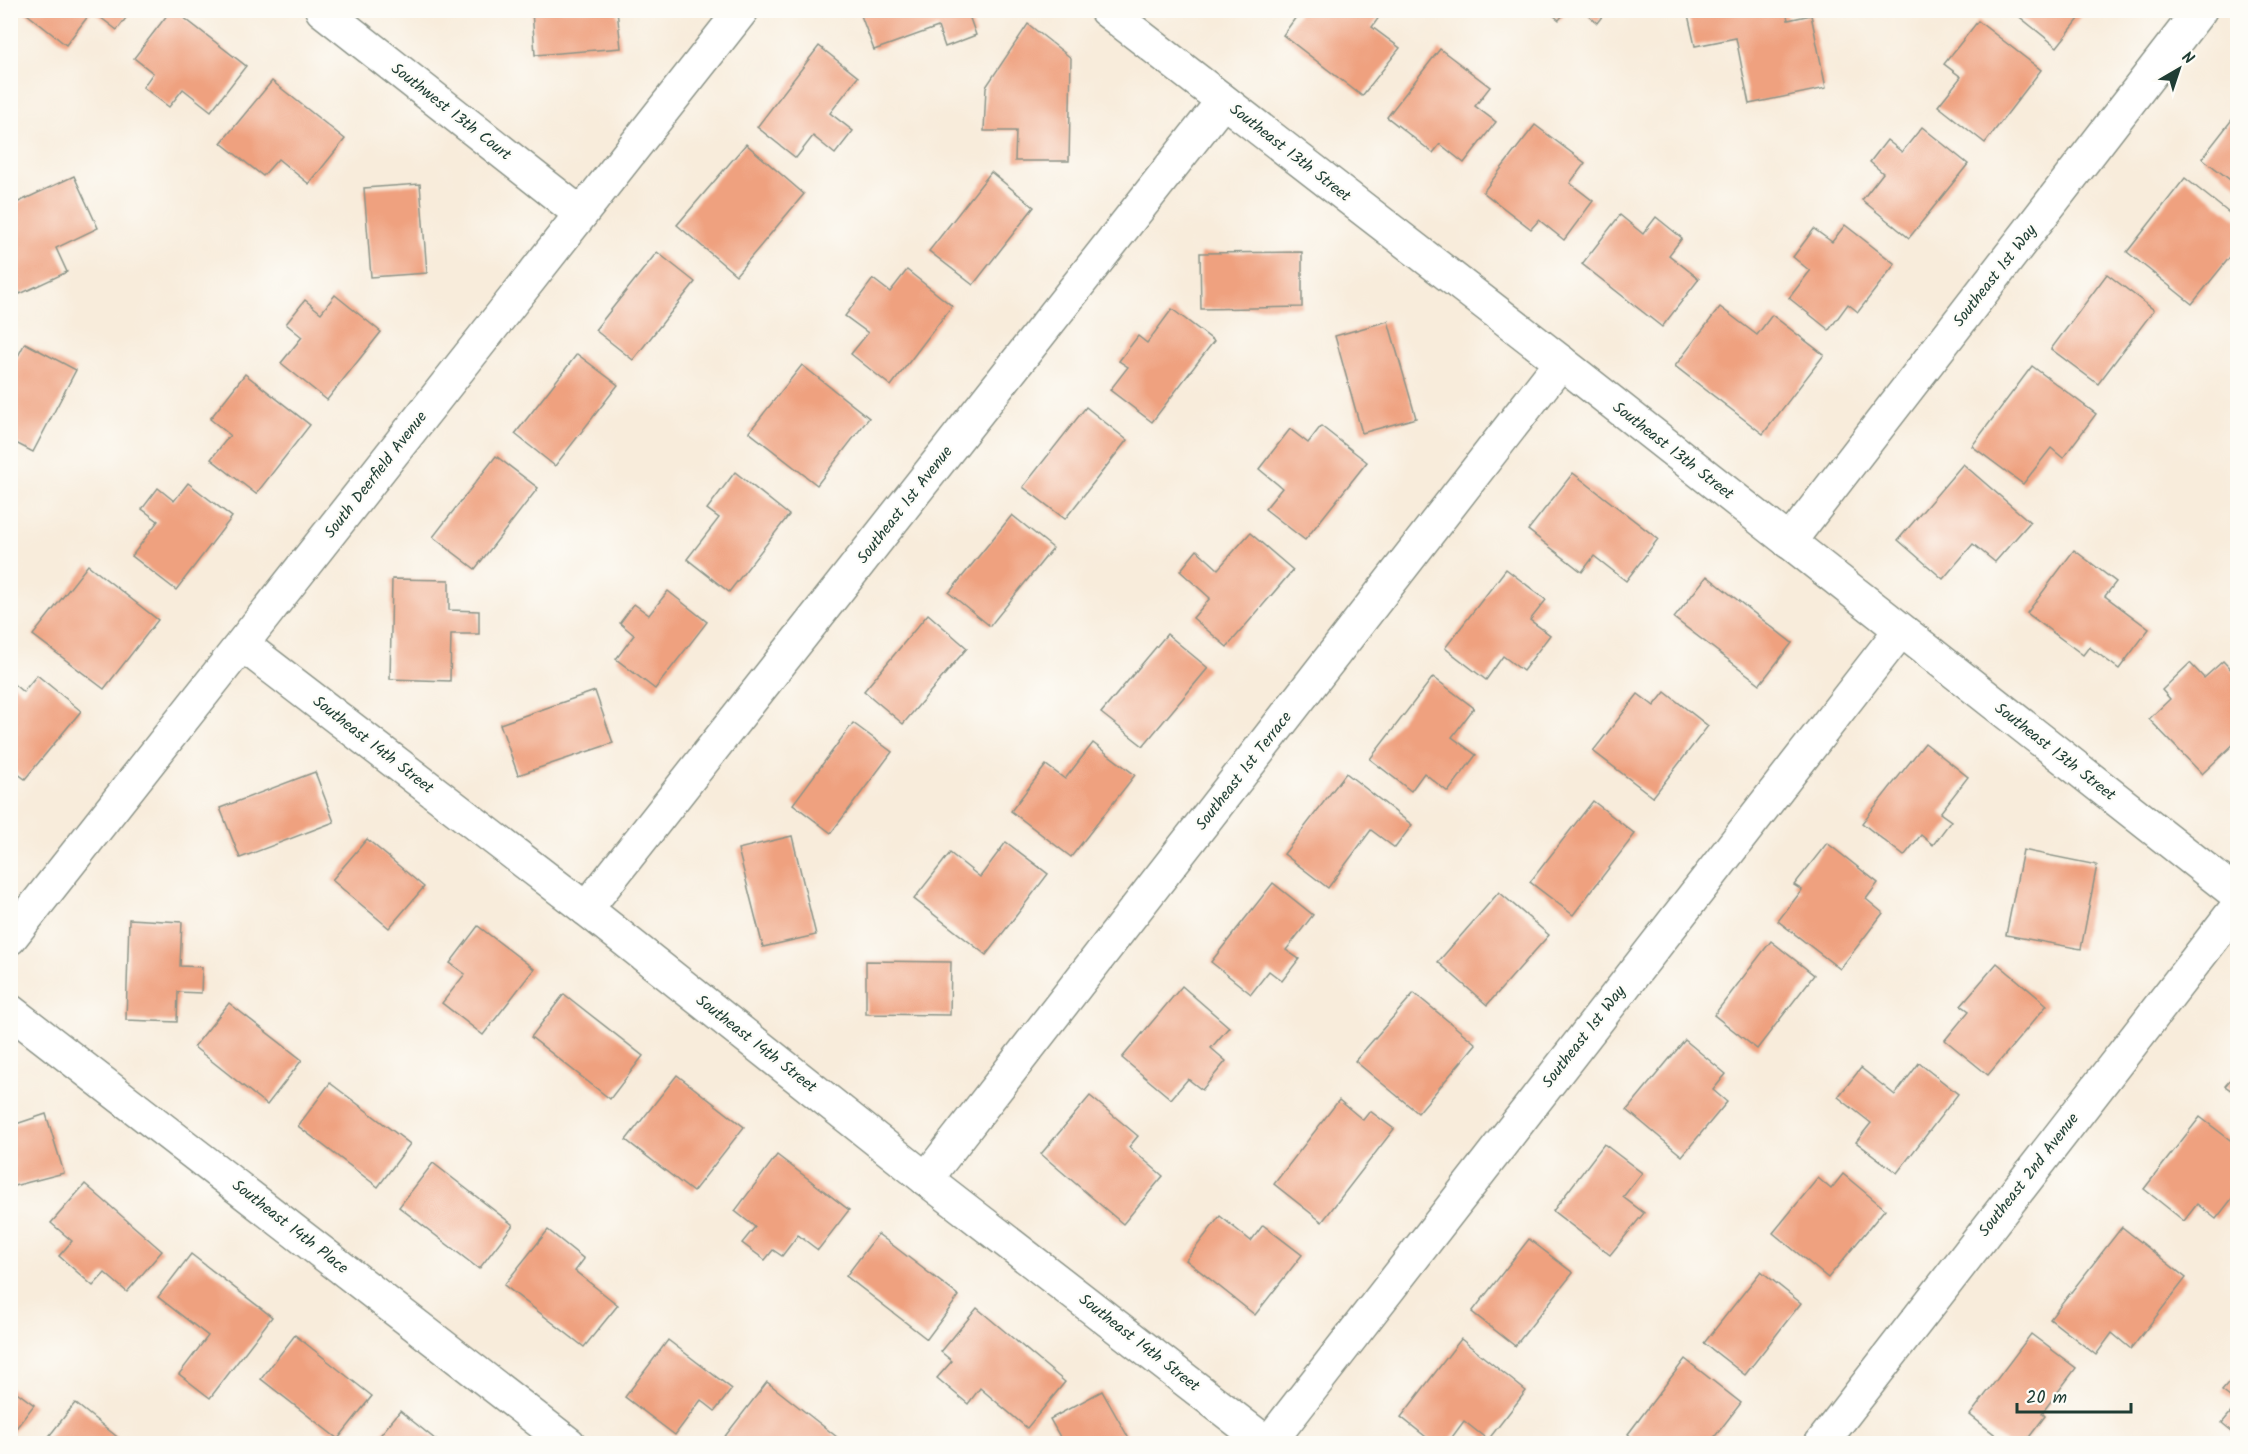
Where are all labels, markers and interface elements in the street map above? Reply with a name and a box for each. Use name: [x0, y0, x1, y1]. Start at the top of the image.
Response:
north arrow: [2149, 39, 2209, 99]
text: N: [2176, 46, 2199, 71]
street label: Southwest 13th Court: [385, 57, 517, 168]
street label: Southeast 13th Street: [1224, 98, 1357, 209]
street label: Southeast 1st Way: [1947, 219, 2043, 333]
street label: Southeast 13th Street: [1607, 396, 1740, 507]
street label: South Deerfield Avenue: [318, 406, 434, 544]
street label: Southeast 1st Avenue: [851, 441, 959, 569]
street label: Southeast 14th Street: [307, 690, 440, 801]
street label: Southeast 13th Street: [1989, 697, 2122, 808]
street label: Southeast 1st Terrace: [1190, 706, 1298, 836]
street label: Southeast 1st Way: [1536, 980, 1632, 1094]
street label: Southeast 14th Street: [690, 989, 823, 1100]
street label: Southeast 2nd Avenue: [1972, 1108, 2086, 1242]
street label: Southeast 14th Place: [226, 1174, 354, 1280]
street label: Southeast 14th Street: [1073, 1288, 1206, 1399]
scale bar: [2017, 1376, 2131, 1414]
text: 20 m: [2026, 1384, 2067, 1413]

